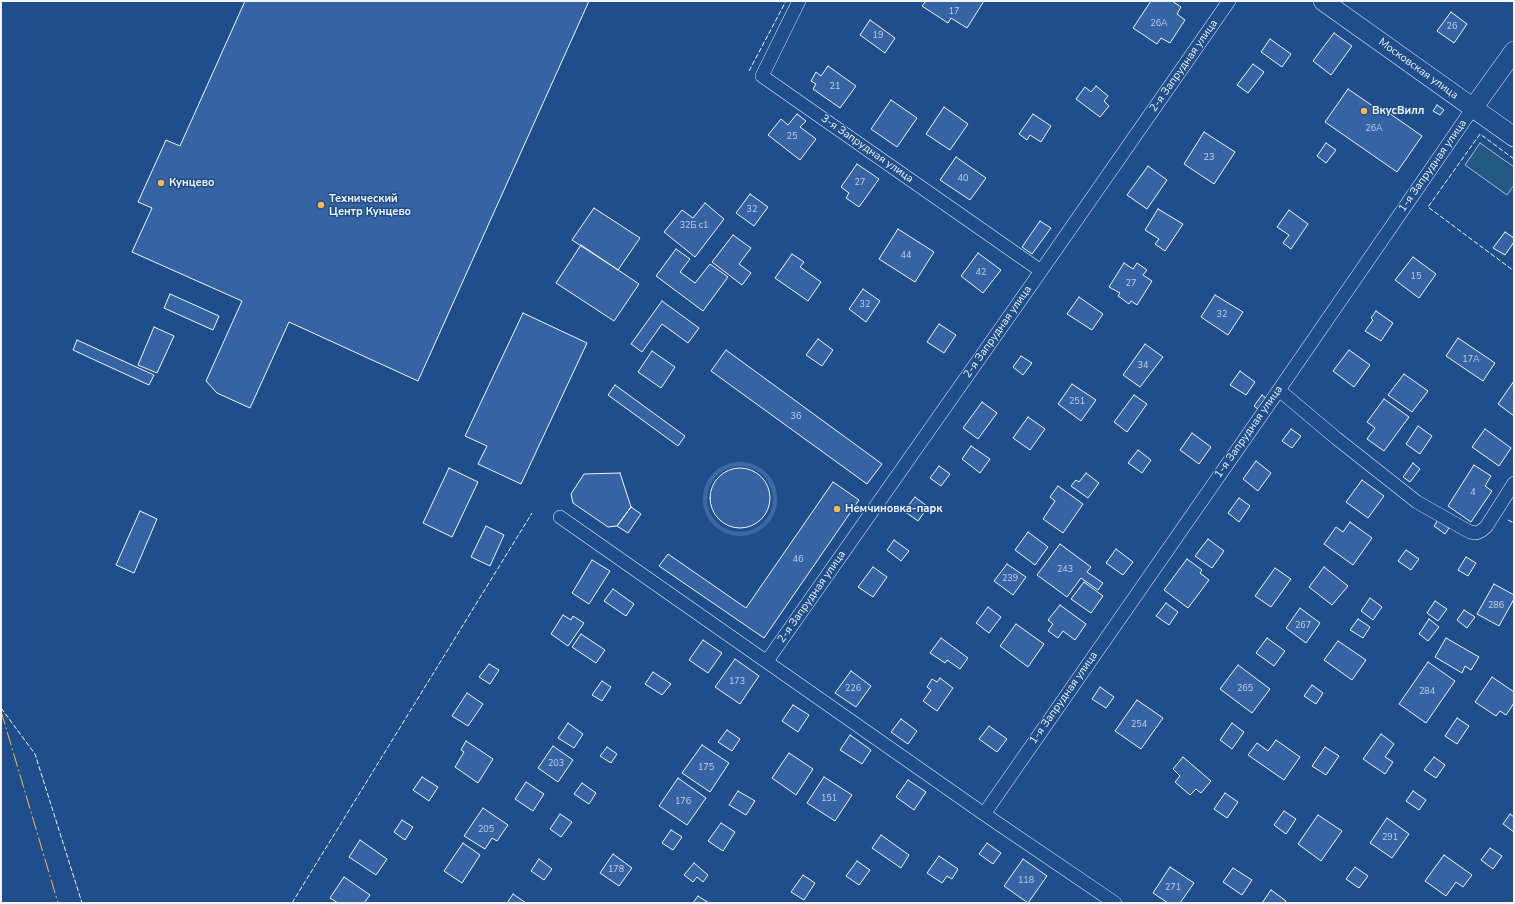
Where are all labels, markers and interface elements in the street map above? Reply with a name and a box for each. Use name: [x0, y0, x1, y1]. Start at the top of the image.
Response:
house number: 17: [949, 7, 959, 17]
street label: 2-я Запрудная улица: [1147, 17, 1221, 115]
house number: 26А: [1150, 19, 1168, 29]
house number: 26: [1447, 22, 1457, 32]
house number: 19: [873, 31, 883, 41]
street label: Московская улица: [1376, 36, 1460, 102]
house number: 21: [830, 82, 840, 92]
place label: ВкусВилл: [1372, 104, 1424, 118]
marker: ВкусВилл: [1359, 106, 1369, 116]
street label: 3-я Запрудная улица: [818, 112, 916, 186]
street label: 1-я Запрудная улица: [1396, 117, 1470, 215]
house number: 26А: [1365, 124, 1383, 134]
house number: 25: [787, 132, 797, 142]
house number: 23: [1204, 153, 1214, 163]
house number: 40: [958, 174, 968, 184]
place label: Кунцево: [169, 176, 214, 190]
marker: Кунцево: [156, 178, 166, 188]
house number: 27: [855, 178, 865, 188]
place label: Технический Центр Кунцево: [329, 192, 411, 218]
marker: Технический Центр Кунцево: [316, 200, 326, 210]
house number: 32: [747, 205, 757, 215]
house number: 32Б с1: [680, 221, 708, 231]
house number: 44: [901, 251, 911, 261]
house number: 42: [976, 268, 986, 278]
house number: 15: [1411, 272, 1421, 282]
house number: 27: [1126, 279, 1136, 289]
street label: 2-я Запрудная улица: [961, 283, 1035, 381]
house number: 32: [860, 300, 870, 310]
house number: 32: [1217, 310, 1227, 320]
house number: 17А: [1462, 355, 1480, 365]
house number: 34: [1138, 361, 1148, 371]
street label: 1-я Запрудная улица: [1212, 383, 1286, 481]
house number: 251: [1069, 397, 1085, 407]
house number: 36: [791, 412, 801, 422]
house number: 4: [1470, 488, 1476, 498]
place label: Немчиновка-парк: [845, 502, 942, 516]
marker: Немчиновка-парк: [832, 504, 842, 514]
street label: 2-я Запрудная улица: [775, 548, 849, 646]
house number: 46: [793, 555, 803, 565]
house number: 243: [1057, 565, 1073, 575]
house number: 239: [1002, 574, 1018, 584]
house number: 286: [1488, 601, 1504, 611]
house number: 267: [1295, 621, 1311, 631]
street label: 1-я Запрудная улица: [1027, 649, 1101, 747]
house number: 173: [729, 677, 745, 687]
house number: 226: [845, 684, 861, 694]
house number: 265: [1237, 684, 1253, 694]
house number: 284: [1419, 687, 1435, 697]
house number: 254: [1131, 720, 1147, 730]
house number: 203: [548, 759, 564, 769]
house number: 175: [698, 763, 714, 773]
house number: 151: [821, 794, 837, 804]
house number: 176: [675, 797, 691, 807]
house number: 205: [478, 825, 494, 835]
house number: 291: [1382, 833, 1398, 843]
house number: 178: [608, 865, 624, 875]
house number: 118: [1018, 876, 1034, 886]
house number: 271: [1165, 883, 1181, 893]

